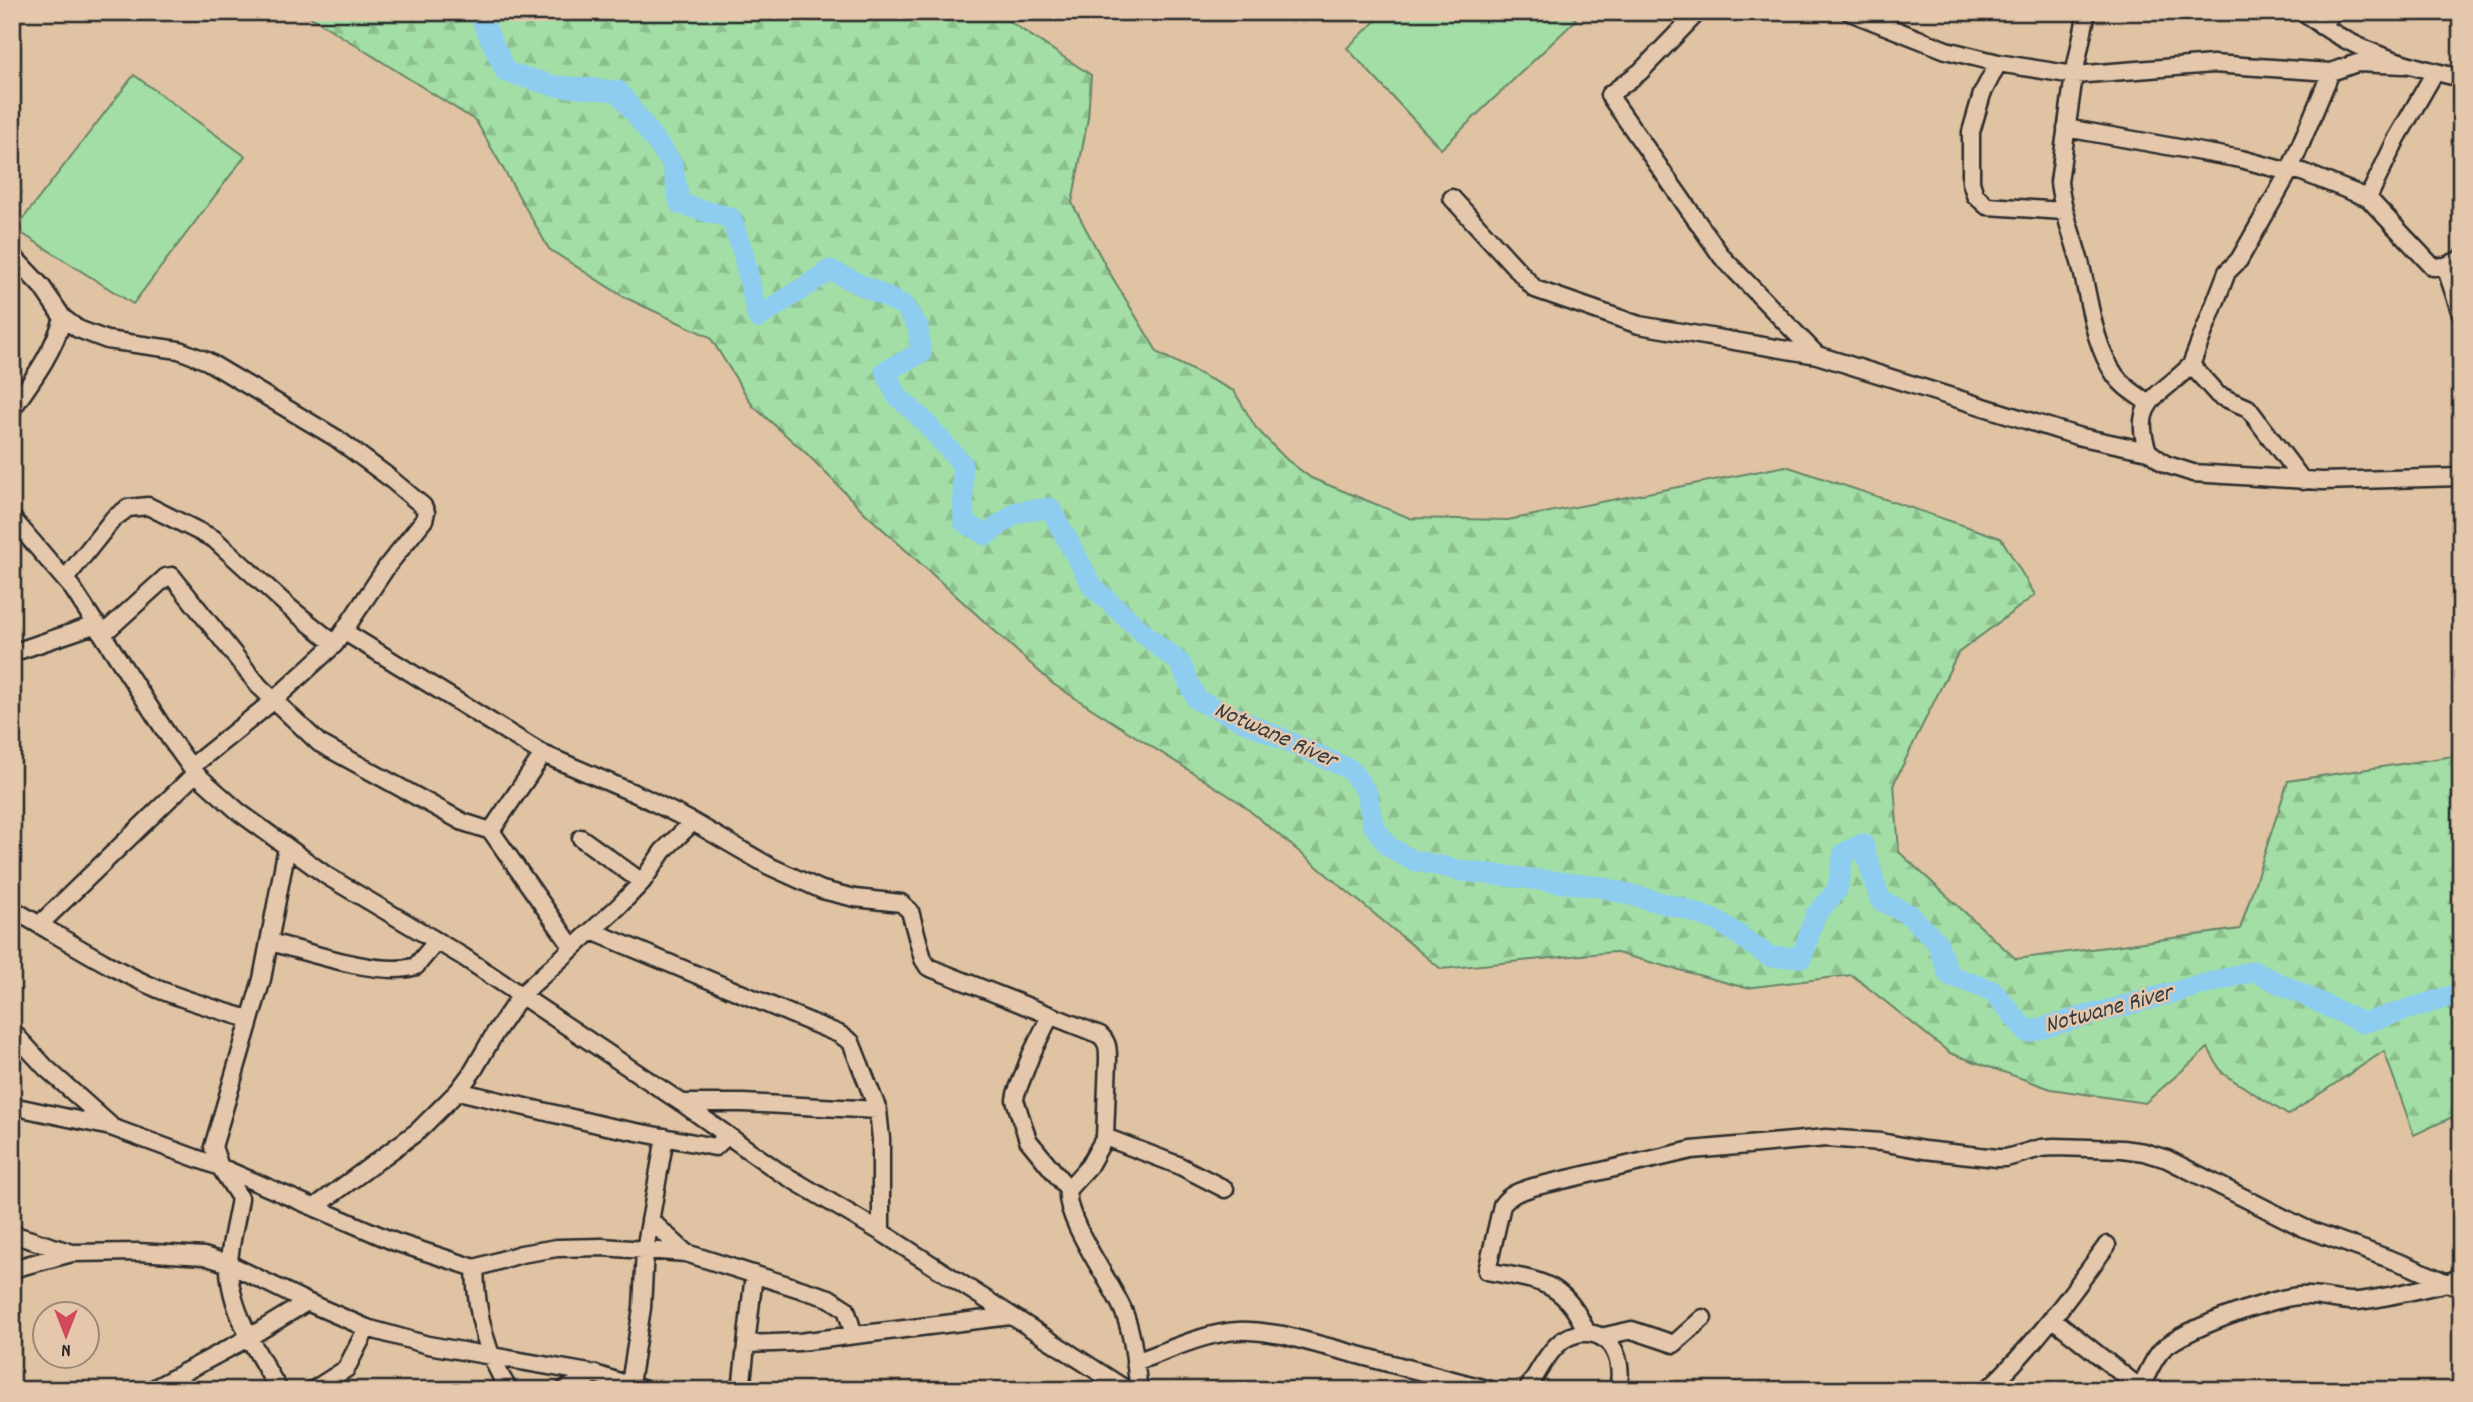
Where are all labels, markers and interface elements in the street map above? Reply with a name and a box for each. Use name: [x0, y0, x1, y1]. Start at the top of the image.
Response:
water label: Notwane River: [1208, 694, 1344, 779]
water label: Notwane River: [2041, 976, 2180, 1043]
north arrow: [32, 1300, 102, 1370]
text: N: [61, 1335, 71, 1362]

